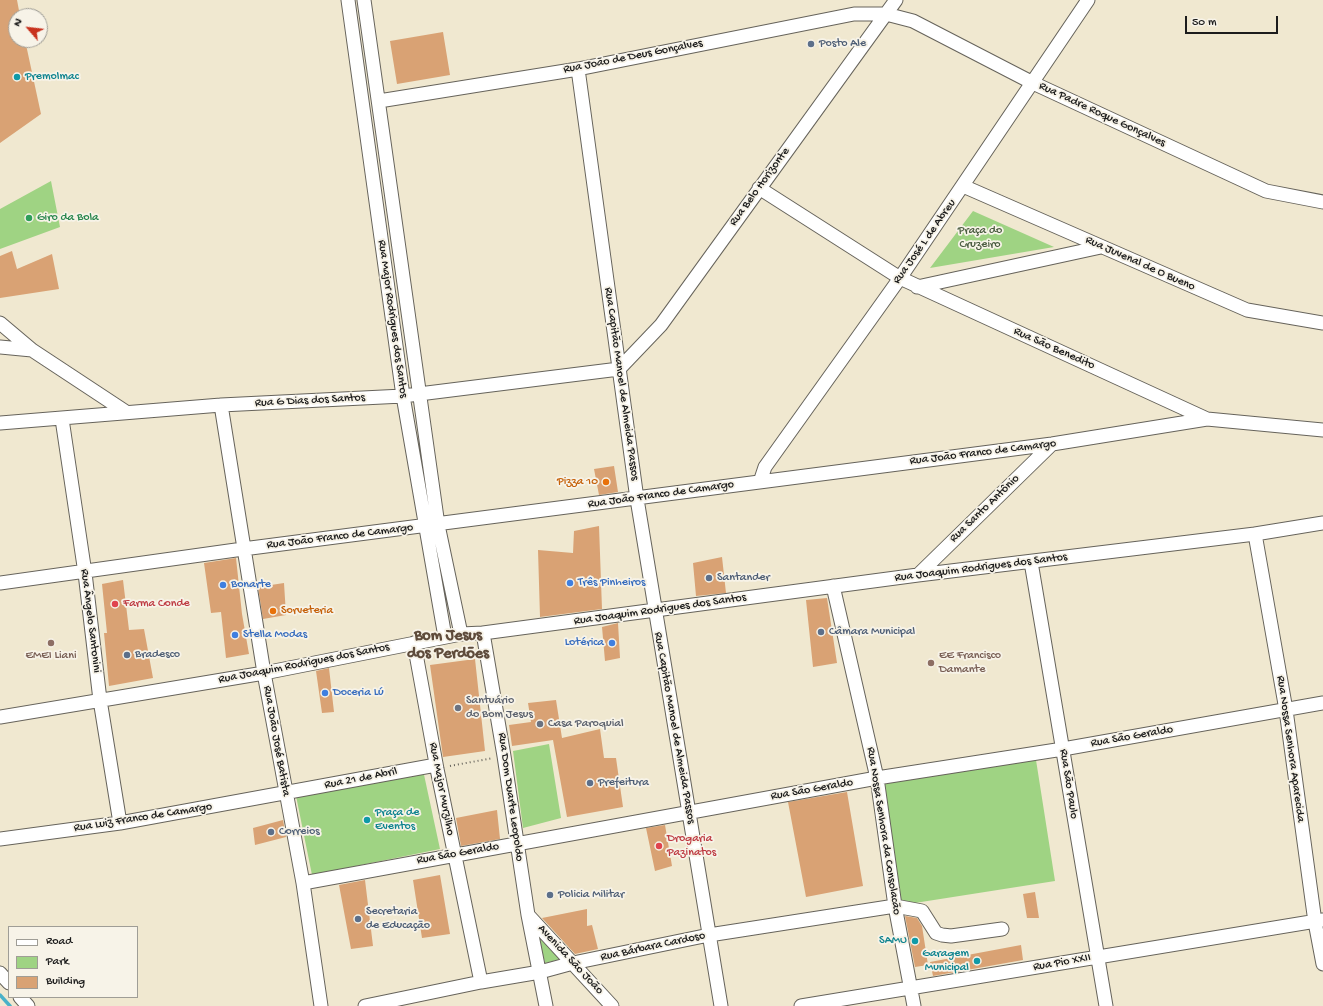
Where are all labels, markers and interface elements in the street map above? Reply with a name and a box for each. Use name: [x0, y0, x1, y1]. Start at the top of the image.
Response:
north arrow: [8, 8, 48, 48]
scale bar: [1187, 8, 1280, 34]
text: 50 m: [1192, 16, 1217, 30]
text: N: [11, 17, 25, 29]
street label: Rua João de Deus Gonçalves: [562, 36, 704, 78]
place label: Posto Ale: [819, 37, 866, 51]
marker: Posto Ale: [806, 39, 816, 49]
place label: Premolmac: [25, 70, 79, 84]
marker: Premolmac: [12, 72, 22, 82]
street label: Rua Padre Roque Gonçalves: [1036, 79, 1168, 151]
street label: Rua Belo Horizonte: [727, 145, 793, 229]
street label: Rua José L de Abreu: [890, 197, 960, 287]
place label: Giro da Bola: [37, 211, 99, 225]
marker: Giro da Bola: [24, 213, 34, 223]
park label: Praça do Cruzeiro: [958, 224, 1002, 252]
street label: Rua Juvenal de O Bueno: [1083, 233, 1197, 295]
street label: Rua Major Rodrigues dos Santos: [374, 239, 410, 399]
street label: Rua Capitão Manoel de Almeida Passos: [600, 287, 642, 481]
street label: Rua São Benedito: [1011, 325, 1097, 373]
street label: Rua G Dias dos Santos: [255, 391, 365, 411]
street label: Rua João Franco de Camargo: [909, 437, 1057, 469]
street label: Rua Santo Antônio: [947, 472, 1023, 546]
place label: Pizza 10: [557, 475, 598, 489]
marker: Pizza 10: [601, 477, 611, 487]
street label: Rua João Franco de Camargo: [587, 478, 735, 512]
street label: Rua João Franco de Camargo: [266, 521, 414, 553]
street label: Rua Joaquim Rodrigues dos Santos: [894, 550, 1068, 586]
street label: Rua Ângelo Santonini: [76, 568, 104, 674]
place label: Santander: [717, 571, 770, 585]
marker: Santander: [704, 573, 714, 583]
place label: Três Pinheiros: [578, 576, 645, 590]
place label: Bonarte: [231, 578, 271, 592]
marker: Três Pinheiros: [565, 578, 575, 588]
marker: Bonarte: [218, 580, 228, 590]
street label: Rua Joaquim Rodrigues dos Santos: [573, 591, 747, 629]
place label: Farma Conde: [123, 597, 190, 611]
marker: Farma Conde: [110, 599, 120, 609]
place label: Sorveteria: [281, 604, 333, 618]
marker: Sorveteria: [268, 606, 278, 616]
place label: Câmara Municipal: [829, 625, 915, 639]
district label: Bom Jesus dos Perdões: [407, 627, 489, 665]
marker: Câmara Municipal: [816, 627, 826, 637]
place label: Stella Modas: [243, 628, 307, 642]
marker: Stella Modas: [230, 630, 240, 640]
street label: Rua Capitão Manoel de Almeida Passos: [650, 631, 698, 825]
place label: Lotérica: [565, 636, 604, 650]
marker: EMEI Liani: [46, 638, 56, 648]
marker: Lotérica: [607, 638, 617, 648]
street label: Rua Joaquim Rodrigues dos Santos: [217, 640, 391, 688]
place label: Bradesco: [135, 648, 180, 662]
place label: EMEI Liani: [26, 649, 76, 663]
place label: EE Francisco Damante: [939, 649, 1001, 677]
marker: Bradesco: [122, 650, 132, 660]
marker: EE Francisco Damante: [926, 658, 936, 668]
street label: Rua Nossa Senhora Aparecida: [1273, 675, 1307, 823]
street label: Rua João José Batista: [259, 685, 293, 797]
place label: Doceria Lú: [333, 686, 384, 700]
marker: Doceria Lú: [320, 688, 330, 698]
place label: Santuário do Bom Jesus: [466, 694, 533, 722]
marker: Santuário do Bom Jesus: [453, 703, 463, 713]
place label: Casa Paroquial: [548, 717, 624, 731]
marker: Casa Paroquial: [535, 719, 545, 729]
street label: Rua São Geraldo: [1090, 723, 1174, 751]
street label: Rua Dom Duarte Leopoldo: [494, 732, 526, 862]
street label: Rua Major Murzilho: [425, 741, 457, 837]
street label: Rua Nossa Senhora da Consolacão: [863, 746, 903, 916]
street label: Rua São Paulo: [1055, 748, 1081, 820]
street label: Rua 21 de Abril: [323, 765, 399, 793]
place label: Prefeitura: [598, 776, 649, 790]
street label: Rua São Geraldo: [770, 776, 854, 804]
marker: Prefeitura: [585, 778, 595, 788]
street label: Rua Luiz Franco de Camargo: [73, 800, 213, 836]
place label: Praça de Eventos: [375, 806, 419, 834]
marker: Praça de Eventos: [362, 815, 372, 825]
place label: Correios: [279, 825, 320, 839]
marker: Correios: [266, 827, 276, 837]
place label: Drogaria Pazinatos: [667, 832, 716, 860]
street label: Rua São Geraldo: [416, 840, 500, 868]
marker: Drogaria Pazinatos: [654, 841, 664, 851]
place label: Policia Militar: [558, 888, 624, 902]
marker: Policia Militar: [545, 890, 555, 900]
place label: Secretaria de Educação: [366, 905, 430, 933]
marker: Secretaria de Educação: [353, 914, 363, 924]
street label: Avenida São João: [534, 922, 606, 998]
legend: [8, 926, 138, 998]
street label: Rua Bárbara Cardoso: [599, 929, 707, 965]
place label: SAMU: [879, 934, 907, 948]
text: Road: [46, 935, 72, 949]
marker: SAMU: [910, 936, 920, 946]
place label: Garagem Municipal: [922, 947, 969, 975]
street label: Rua Pio XXII: [1032, 951, 1092, 975]
text: Park: [46, 955, 69, 969]
marker: Garagem Municipal: [972, 956, 982, 966]
text: Building: [46, 975, 85, 989]

